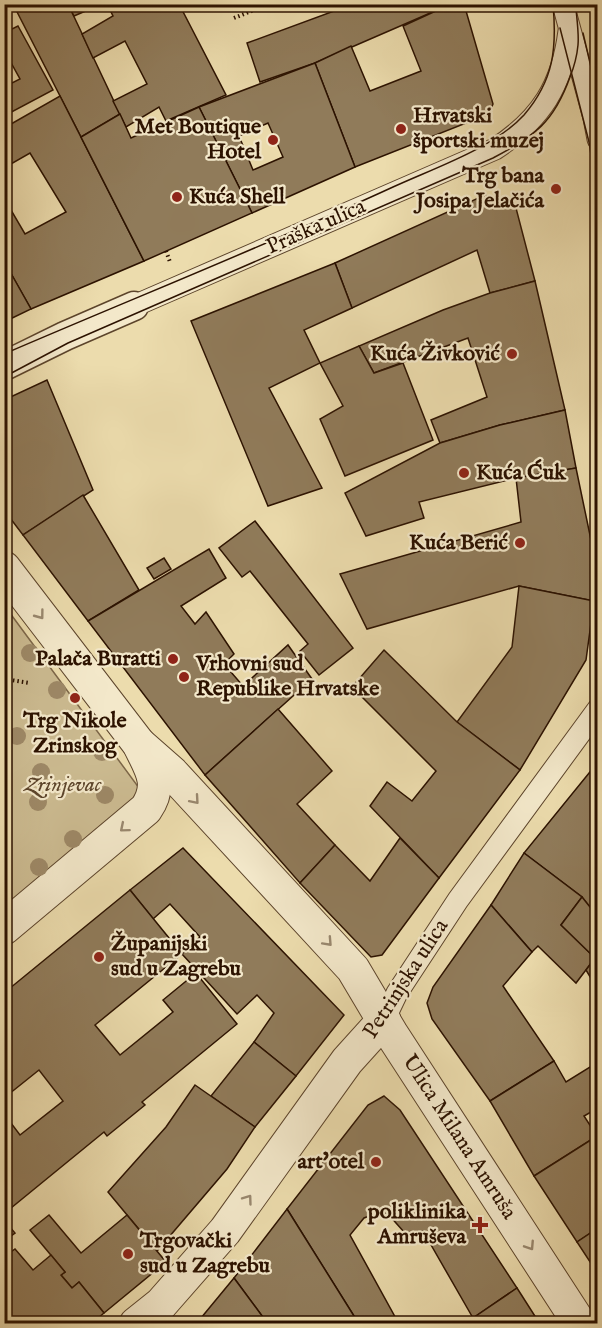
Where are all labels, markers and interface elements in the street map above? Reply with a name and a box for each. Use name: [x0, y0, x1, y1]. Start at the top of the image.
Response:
place label: Hrvatski športski muzej: [413, 102, 544, 155]
place label: Met Boutique Hotel: [135, 113, 262, 166]
marker: Hrvatski športski muzej: [394, 122, 408, 136]
marker: Met Boutique Hotel: [266, 133, 280, 147]
place label: Trg bana Josipa Jelačića: [413, 162, 544, 215]
marker: Trg bana Josipa Jelačića: [549, 182, 563, 196]
place label: Kuća Shell: [189, 183, 286, 211]
marker: Kuća Shell: [170, 190, 184, 204]
street label: Praška ulica: [262, 192, 371, 261]
place label: Kuća Živković: [370, 340, 501, 368]
marker: Kuća Živković: [505, 347, 519, 361]
place label: Kuća Ćuk: [476, 459, 567, 487]
marker: Kuća Ćuk: [457, 466, 471, 480]
place label: Kuća Berić: [409, 529, 509, 557]
marker: Kuća Berić: [513, 536, 527, 550]
one-way arrow: [32, 608, 43, 619]
place label: Palača Buratti: [35, 645, 161, 673]
place label: Vrhovni sud Republike Hrvatske: [195, 650, 379, 703]
marker: Palača Buratti: [166, 652, 180, 666]
marker: Vrhovni sud Republike Hrvatske: [177, 670, 191, 684]
marker: Trg Nikole Zrinskog: [68, 691, 82, 705]
place label: Trg Nikole Zrinskog: [22, 707, 127, 760]
park label: Zrinjevac: [23, 771, 102, 799]
one-way arrow: [188, 793, 199, 804]
one-way arrow: [119, 821, 130, 832]
street label: Petrinjska ulica: [357, 914, 455, 1044]
place label: Županijski sud u Zagrebu: [111, 930, 242, 983]
one-way arrow: [321, 936, 332, 946]
marker: Županijski sud u Zagrebu: [92, 950, 106, 964]
street label: Ulica Milana Amruša: [395, 1049, 523, 1225]
place label: art'otel: [298, 1148, 365, 1176]
marker: art'otel: [369, 1155, 383, 1169]
one-way arrow: [241, 1194, 252, 1205]
place label: poliklinika Amruševa: [367, 1198, 466, 1251]
marker: poliklinika Amruševa: [471, 1216, 489, 1234]
place label: Trgovački sud u Zagrebu: [139, 1227, 271, 1280]
one-way arrow: [522, 1239, 533, 1250]
marker: Trgovački sud u Zagrebu: [121, 1247, 135, 1261]

